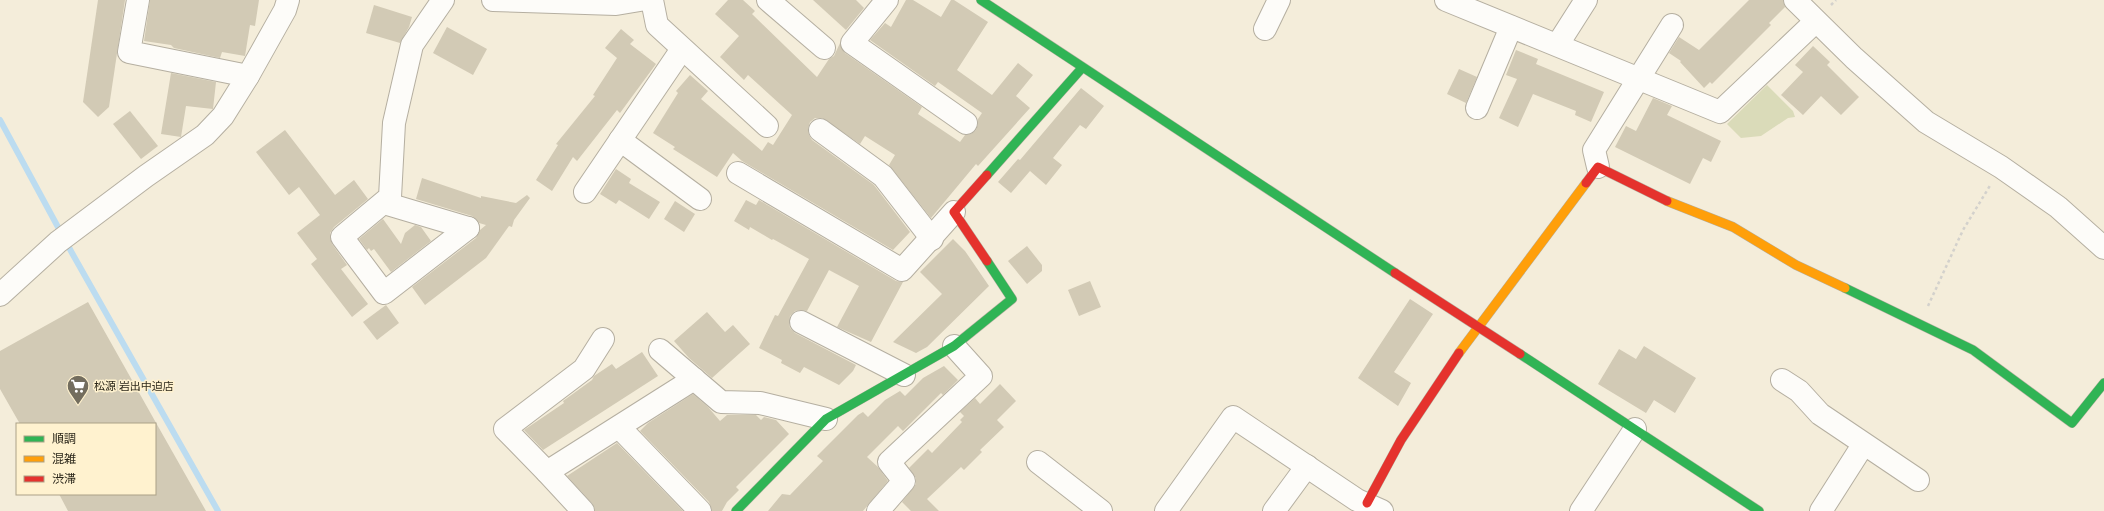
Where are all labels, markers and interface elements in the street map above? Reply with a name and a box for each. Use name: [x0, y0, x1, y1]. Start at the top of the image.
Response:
supermarket icon: 松源 岩出中迫店: [65, 373, 91, 406]
place label: 松源 岩出中迫店: [94, 380, 174, 393]
legend: [16, 423, 156, 495]
text: 順調: [52, 432, 76, 446]
text: 混雑: [52, 452, 76, 466]
text: 渋滞: [52, 472, 76, 486]

